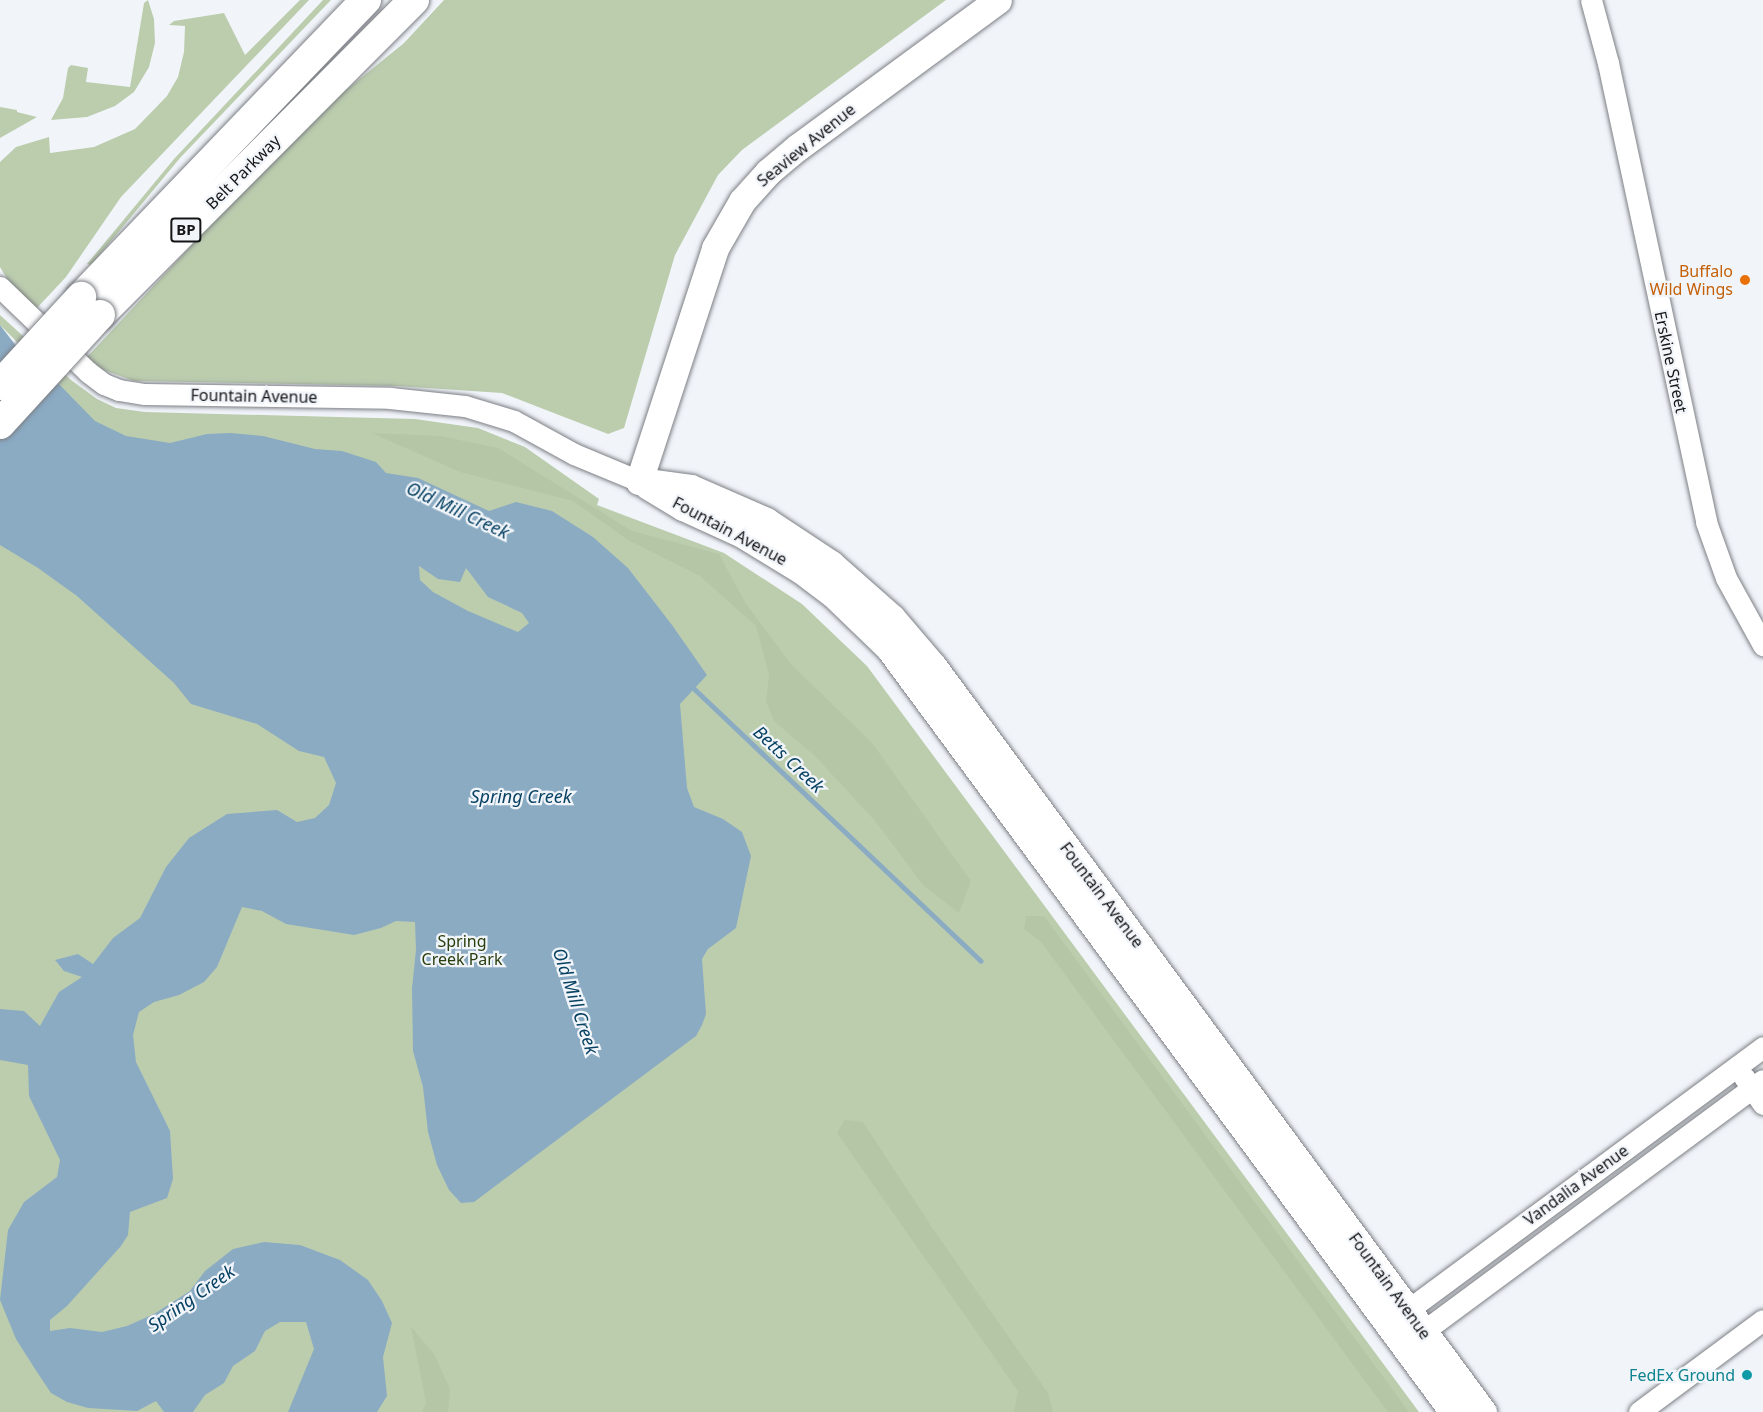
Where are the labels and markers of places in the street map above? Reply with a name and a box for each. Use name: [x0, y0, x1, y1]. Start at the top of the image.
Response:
place label: Buffalo Wild Wings: [1649, 261, 1733, 299]
marker: Buffalo Wild Wings: [1738, 273, 1752, 287]
place label: FedEx Ground: [1629, 1365, 1735, 1385]
marker: FedEx Ground: [1740, 1368, 1754, 1382]

